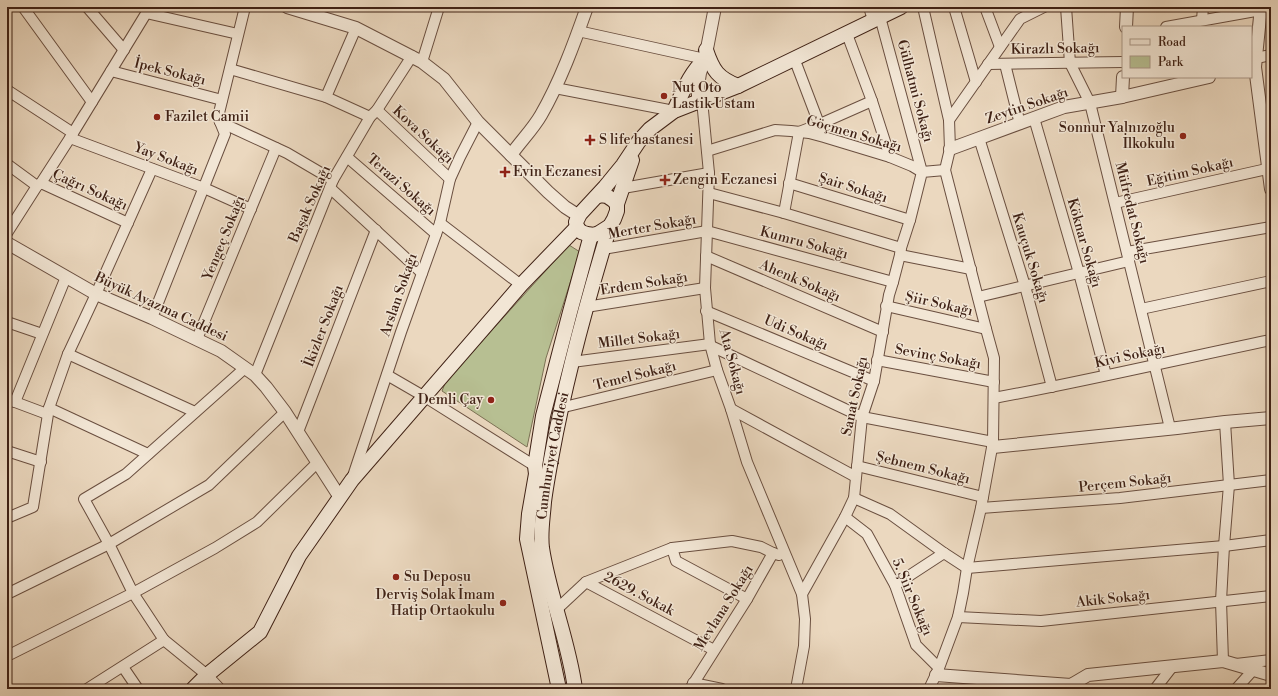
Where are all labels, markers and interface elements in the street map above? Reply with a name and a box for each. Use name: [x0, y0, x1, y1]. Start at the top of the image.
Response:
legend: [1122, 26, 1252, 78]
text: Road: [1158, 35, 1186, 50]
street label: Gülhatmi Sokağı: [893, 38, 937, 145]
street label: Kirazlı Sokağı: [1010, 39, 1100, 59]
street label: İpek Sokağı: [132, 52, 209, 90]
text: Park: [1158, 55, 1184, 70]
place label: Nut Oto Lastik Ustam: [672, 79, 755, 113]
street label: Zeytin Sokağı: [983, 83, 1071, 129]
marker: Nut Oto Lastik Ustam: [659, 91, 669, 101]
street label: Kova Sokağı: [389, 102, 458, 168]
place label: Fazilet Camii: [165, 108, 249, 126]
marker: Fazilet Camii: [152, 112, 162, 122]
street label: Göçmen Sokağı: [804, 112, 904, 156]
place label: Sonnur Yalnızoğlu İlkokulu: [1059, 119, 1175, 153]
place label: S life hastanesi: [599, 131, 694, 149]
marker: Sonnur Yalnızoğlu İlkokulu: [1178, 131, 1188, 141]
marker: S life hastanesi: [584, 134, 596, 146]
street label: Yay Sokağı: [130, 138, 201, 180]
street label: Terazi Sokağı: [363, 150, 439, 220]
street label: Eğitim Sokağı: [1145, 153, 1236, 191]
street label: Müfredat Sokağı: [1111, 160, 1153, 266]
street label: Başak Sokağı: [285, 162, 335, 246]
place label: Evin Eczanesi: [513, 163, 602, 181]
street label: Çağrı Sokağı: [50, 165, 131, 215]
marker: Evin Eczanesi: [500, 167, 510, 177]
street label: Şair Sokağı: [816, 169, 890, 207]
place label: Zengin Eczanesi: [673, 171, 778, 189]
marker: Zengin Eczanesi: [660, 175, 670, 185]
street label: Yengeç Sokağı: [198, 192, 249, 284]
street label: Köknar Sokağı: [1063, 196, 1105, 290]
street label: Merter Sokağı: [606, 210, 698, 244]
street label: Kauçuk Sokağı: [1008, 211, 1052, 306]
street label: Kumru Sokağı: [758, 223, 850, 264]
street label: Arslan Sokağı: [376, 251, 422, 340]
street label: Ahenk Sokağı: [756, 255, 844, 306]
street label: Büyük Ayazma Caddesi: [91, 268, 231, 346]
street label: Erdem Sokağı: [599, 268, 689, 300]
street label: İkizler Sokağı: [298, 281, 348, 370]
street label: Şiir Sokağı: [903, 287, 975, 321]
street label: Udi Sokağı: [761, 311, 831, 355]
street label: Millet Sokağı: [597, 325, 682, 353]
street label: Ata Sokağı: [714, 326, 750, 397]
street label: Kivi Sokağı: [1093, 340, 1167, 372]
street label: Sevinç Sokağı: [893, 341, 983, 374]
street label: Sanat Sokağı: [838, 354, 872, 437]
street label: Temel Sokağı: [592, 357, 679, 395]
street label: Cumhuriyet Caddesi: [533, 390, 574, 520]
place label: Demli Çay: [418, 391, 483, 409]
marker: Demli Çay: [486, 395, 496, 405]
street label: Şebnem Sokağı: [874, 448, 972, 488]
street label: Perçem Sokağı: [1078, 469, 1173, 497]
street label: 5. Şiir Sokağı: [888, 555, 937, 639]
street label: Mevlana Sokağı: [690, 561, 758, 655]
place label: Su Deposu: [404, 568, 471, 586]
street label: 2629. Sokak: [601, 568, 678, 620]
marker: Su Deposu: [391, 572, 401, 582]
place label: Derviş Solak İmam Hatip Ortaokulu: [376, 584, 495, 620]
street label: Akik Sokağı: [1074, 586, 1151, 612]
marker: Derviş Solak İmam Hatip Ortaokulu: [498, 598, 508, 608]

